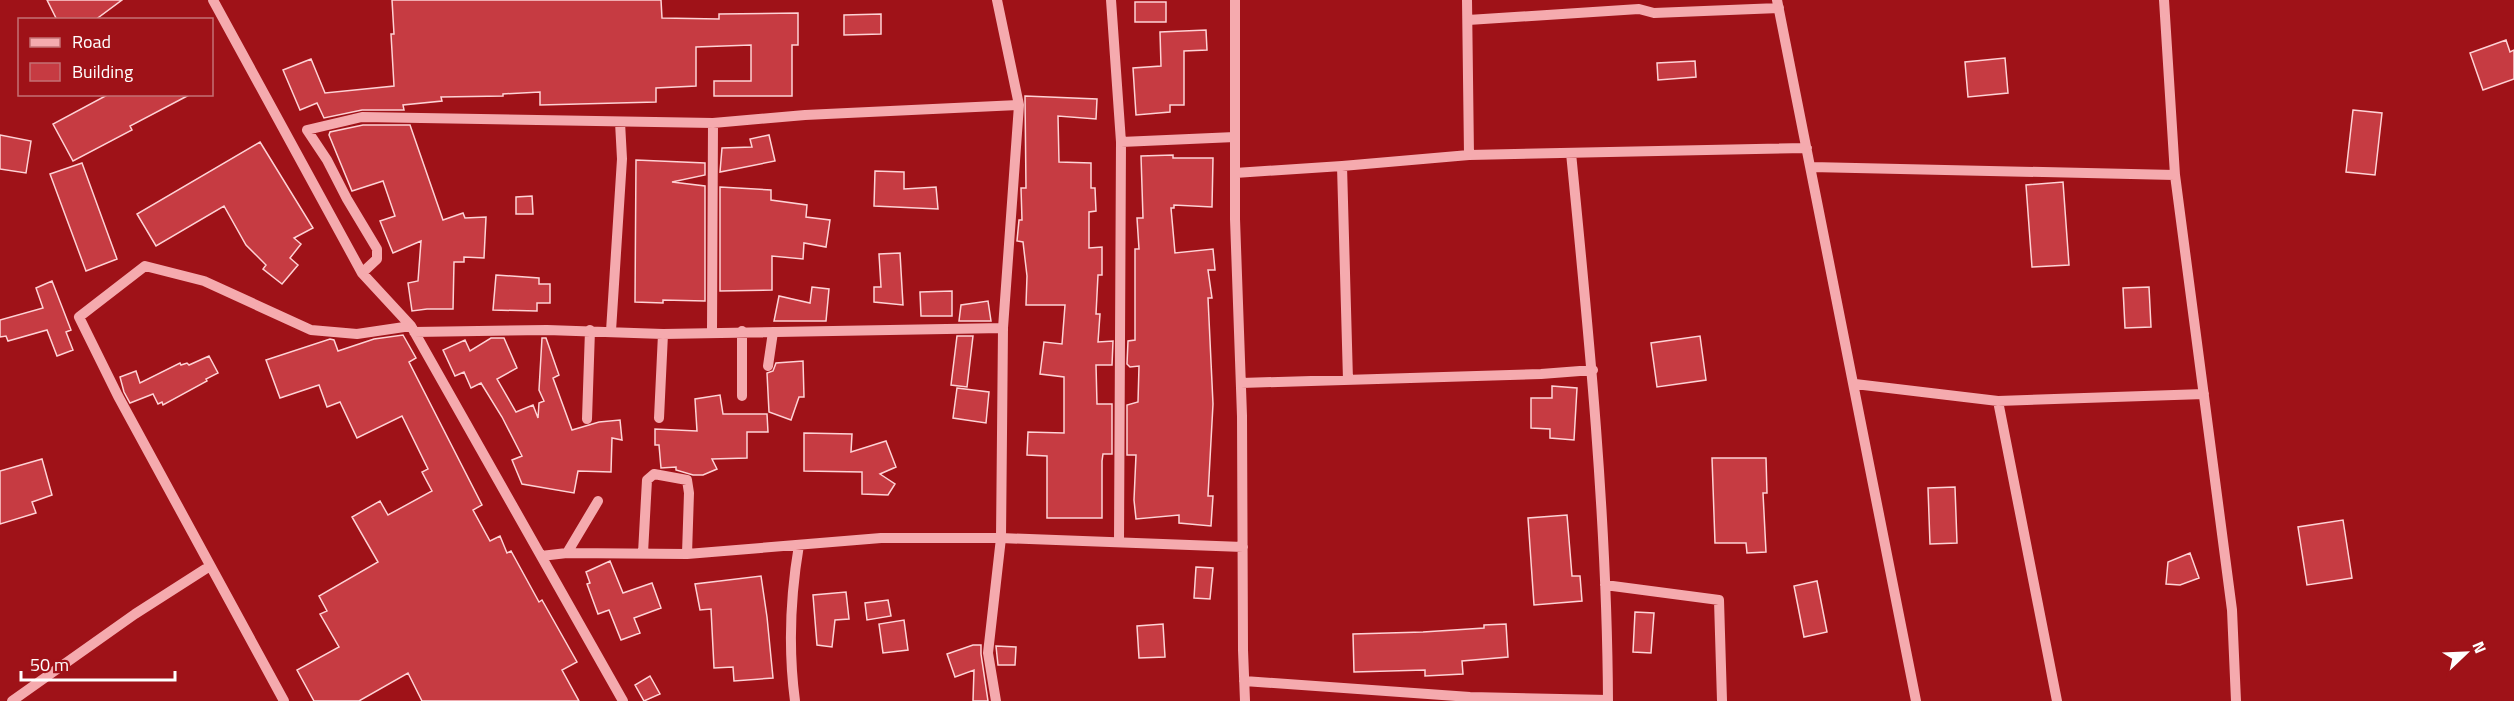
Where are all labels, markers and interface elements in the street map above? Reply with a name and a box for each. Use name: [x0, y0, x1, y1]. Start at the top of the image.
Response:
legend: [18, 18, 213, 96]
text: Road: [72, 28, 111, 55]
text: Building: [72, 58, 133, 85]
north arrow: [2436, 623, 2496, 683]
text: N: [2467, 637, 2493, 657]
scale bar: [21, 644, 176, 682]
text: 50 m: [30, 651, 69, 678]

